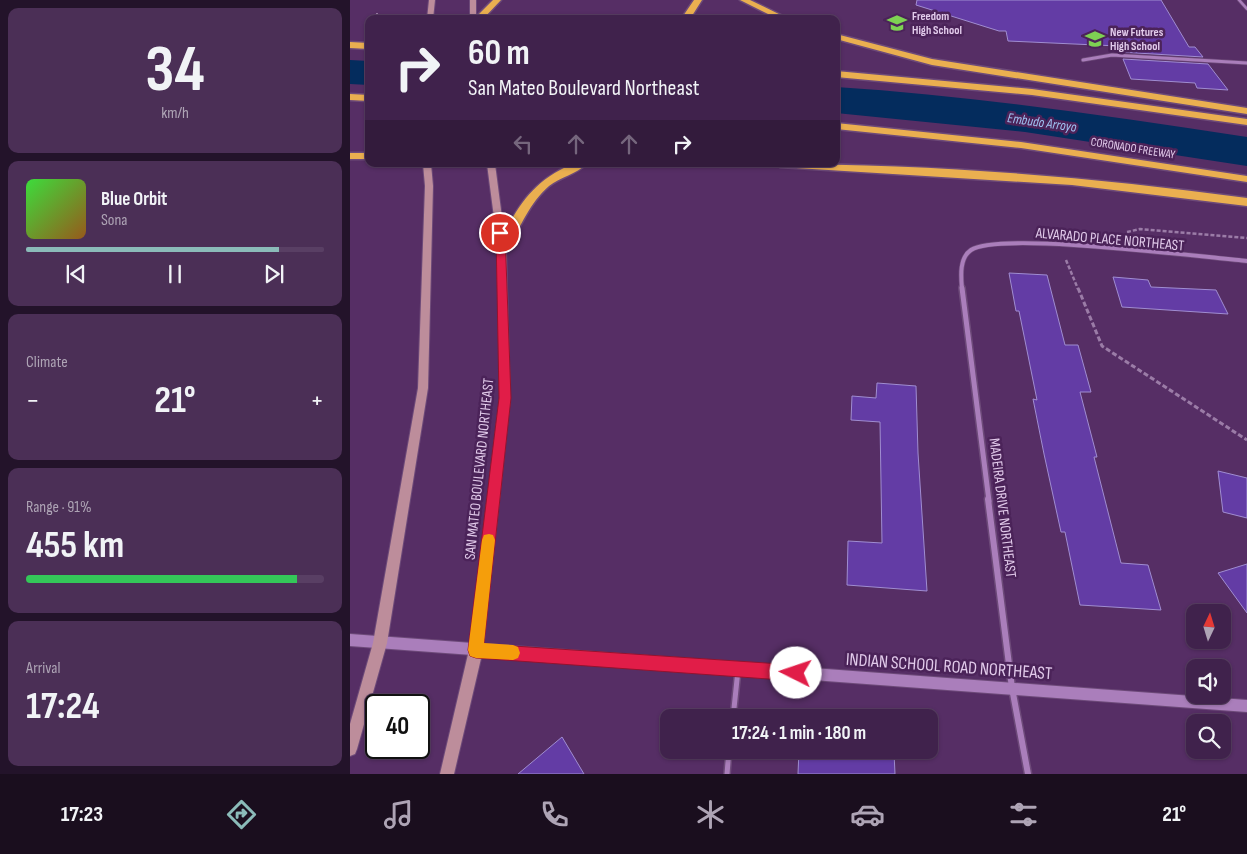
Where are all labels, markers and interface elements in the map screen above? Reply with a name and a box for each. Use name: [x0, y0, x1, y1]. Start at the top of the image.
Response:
place label: Freedom High School: [912, 9, 962, 38]
school or university icon: Freedom High School: [886, 12, 908, 34]
place label: New Futures High School: [1110, 25, 1164, 54]
school or university icon: New Futures High School: [1084, 28, 1106, 50]
text: 34: [145, 32, 205, 110]
text: 60 m: [468, 32, 530, 75]
icon: right: [385, 35, 450, 100]
text: San Mateo Boulevard Northeast: [468, 75, 700, 102]
text: km/h: [161, 104, 189, 123]
water label: Embudo Arroyo: [1006, 109, 1078, 136]
icon: left: [509, 130, 537, 158]
icon: ahead: [562, 130, 590, 158]
icon: ahead: [615, 130, 643, 158]
icon: right: [668, 130, 696, 158]
street label: CORONADO FREEWAY: [1090, 134, 1176, 163]
text: Blue Orbit: [101, 188, 167, 211]
text: Sona: [101, 211, 128, 230]
pin: [479, 212, 521, 254]
icon: arrive: [486, 219, 514, 247]
street label: ALVARADO PLACE NORTHEAST: [1034, 223, 1185, 255]
icon: previous: [62, 260, 90, 288]
icon: pause: [161, 260, 189, 288]
icon: next: [260, 260, 288, 288]
text: Climate: [26, 353, 68, 372]
street label: SAN MATEO BOULEVARD NORTHEAST: [461, 377, 498, 561]
text: 21°: [154, 378, 196, 423]
text: −: [26, 384, 40, 417]
text: +: [310, 384, 324, 417]
street label: MADEIRA DRIVE NORTHEAST: [985, 437, 1020, 579]
text: Range · 91%: [26, 498, 92, 517]
text: 455 km: [26, 523, 124, 568]
north arrow: [1186, 604, 1231, 649]
map controls: [1186, 604, 1231, 759]
position arrow: [769, 646, 821, 698]
street label: INDIAN SCHOOL ROAD NORTHEAST: [845, 649, 1053, 684]
text: Arrival: [26, 659, 60, 678]
button: sound: [1186, 659, 1231, 704]
text: 17:24: [26, 684, 100, 729]
speed limit sign: 40: [365, 694, 430, 759]
button: search: [1186, 714, 1231, 759]
text: 17:24 · 1 min · 180 m: [732, 722, 866, 745]
icon: directions: [224, 797, 259, 832]
icon: music: [381, 797, 416, 832]
icon: phone: [537, 797, 572, 832]
icon: climate: [693, 797, 728, 832]
icon: car: [850, 797, 885, 832]
icon: filters: [1006, 797, 1041, 832]
text: 17:23: [61, 801, 103, 828]
text: 21°: [1162, 801, 1186, 828]

